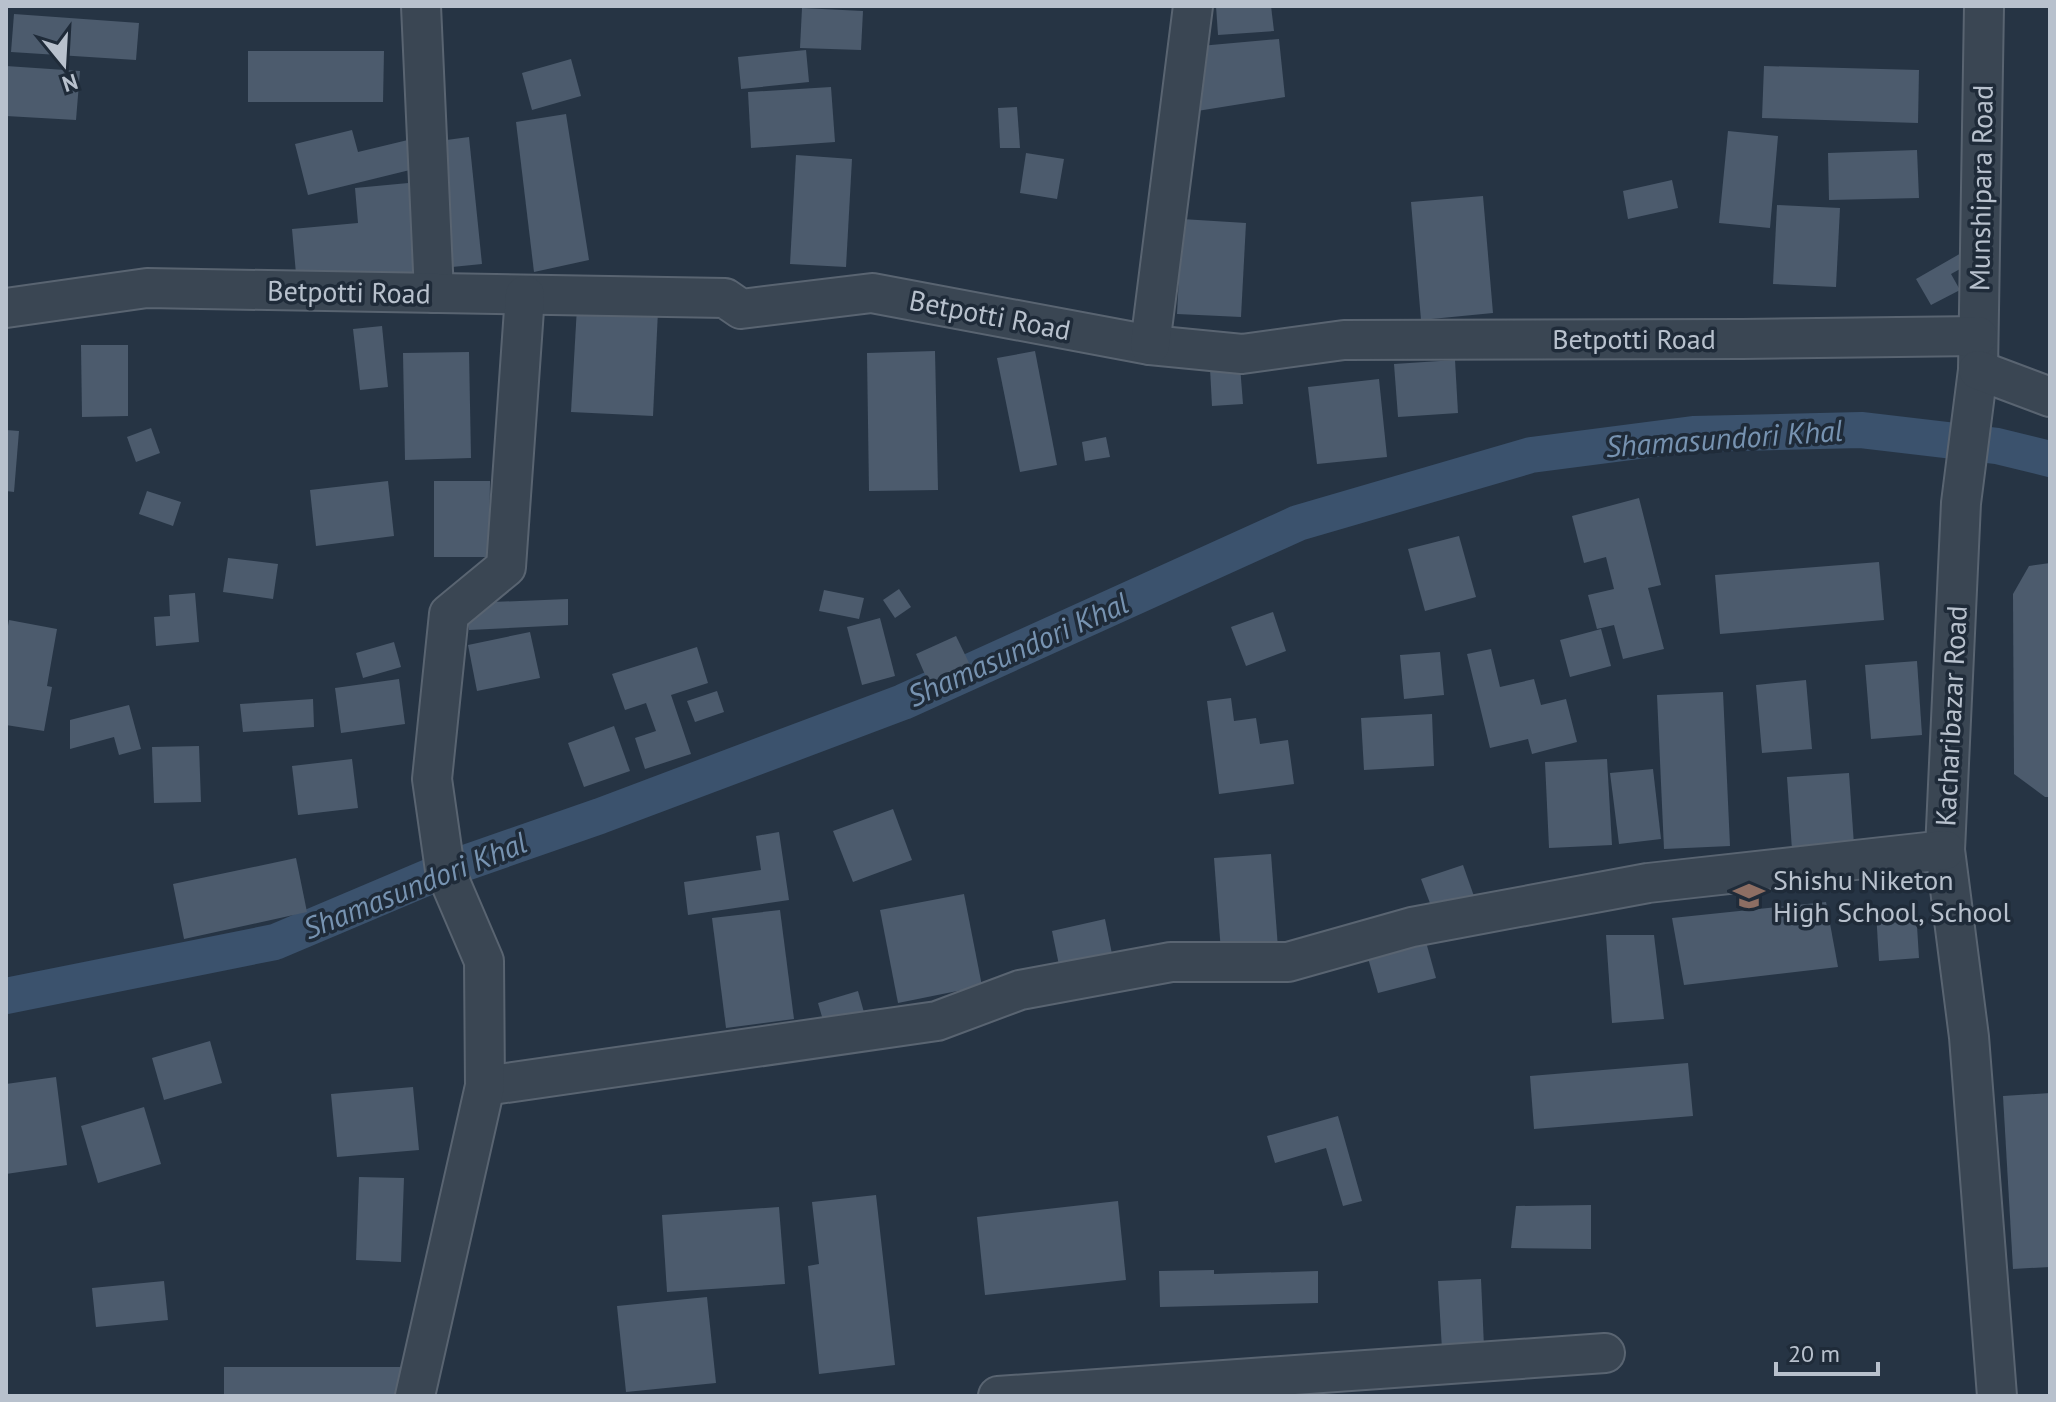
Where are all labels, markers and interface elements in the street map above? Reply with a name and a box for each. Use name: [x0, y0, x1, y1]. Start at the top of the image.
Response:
north arrow: [24, 24, 104, 104]
text: N: [59, 67, 81, 99]
street label: Munshipara Road: [1960, 84, 2001, 291]
street label: Betpotti Road: [267, 272, 431, 311]
street label: Betpotti Road: [906, 281, 1074, 348]
street label: Betpotti Road: [1552, 320, 1716, 357]
water label: Shamasundori Khal: [1604, 410, 1844, 465]
water label: Shamasundori Khal: [901, 582, 1134, 715]
street label: Kacharibazar Road: [1926, 605, 1975, 827]
water label: Shamasundori Khal: [297, 822, 532, 947]
place label: Shishu Niketon High School, School: [1773, 861, 2011, 930]
school or university icon: Shishu Niketon High School, School: [1732, 879, 1766, 913]
scale bar: [1776, 1326, 1878, 1376]
text: 20 m: [1788, 1338, 1840, 1369]

